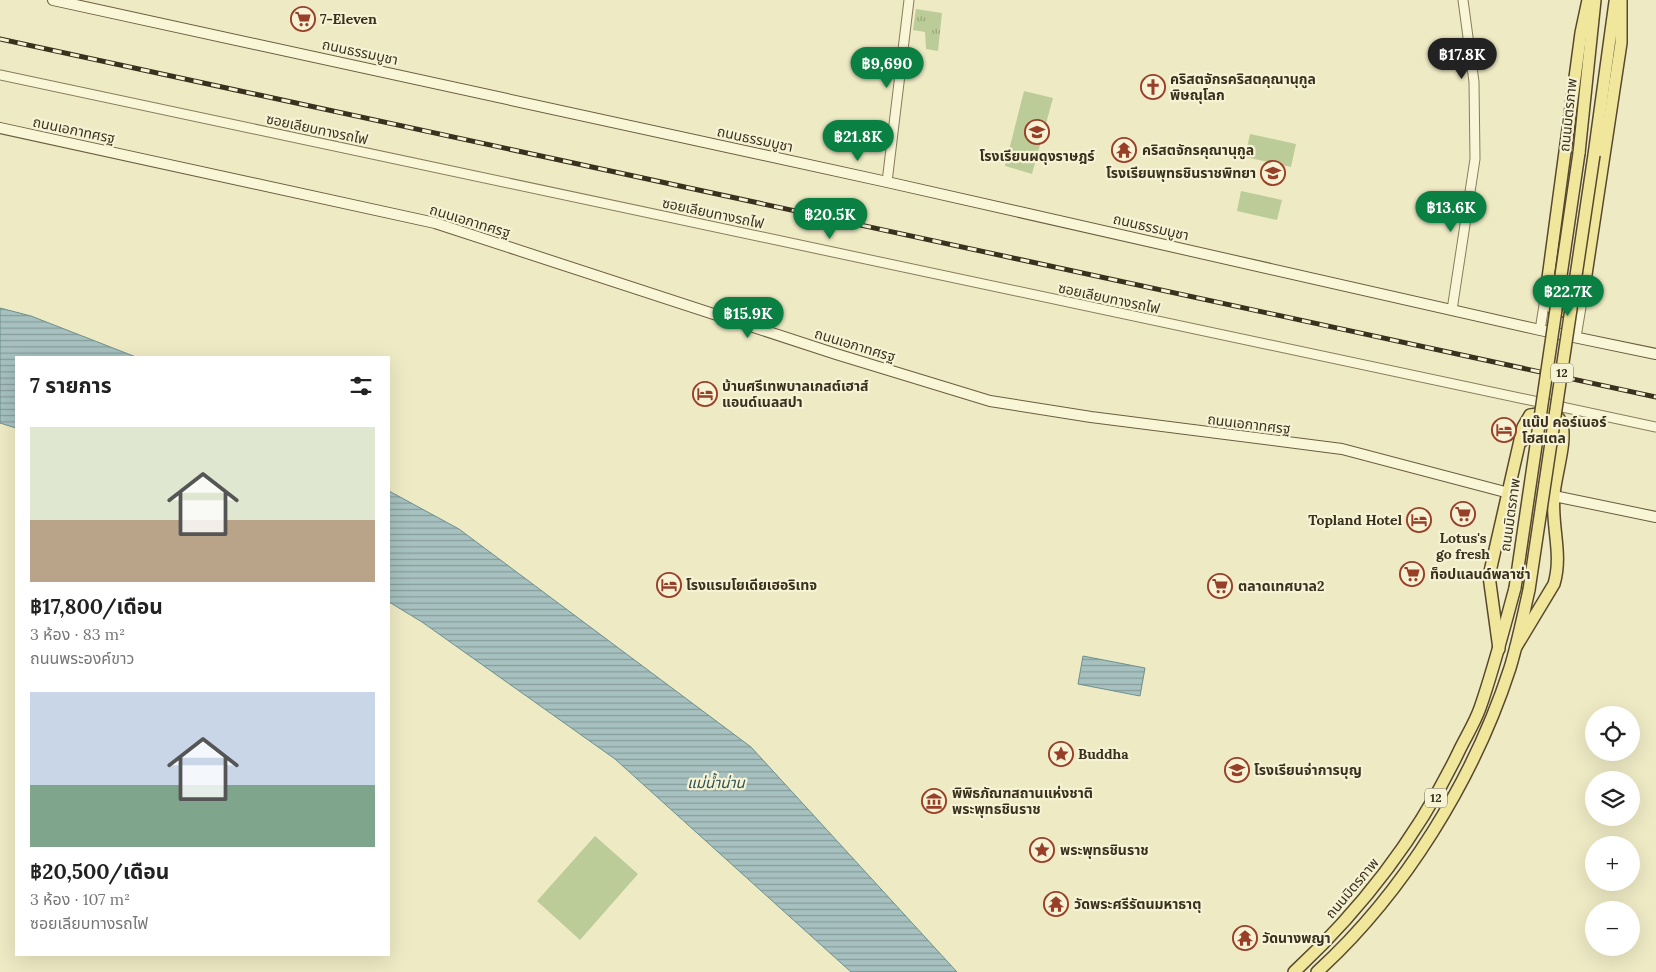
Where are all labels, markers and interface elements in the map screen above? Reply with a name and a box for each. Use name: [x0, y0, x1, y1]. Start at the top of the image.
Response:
supermarket icon: 7-Eleven: [290, 6, 316, 32]
place label: 7-Eleven: [320, 10, 377, 28]
street label: ถนนธรรมบูชา: [320, 35, 400, 69]
pin: ฿17.8K: [1421, 38, 1503, 80]
text: ฿17.8K: [1439, 44, 1485, 64]
pin: ฿9,690: [846, 46, 928, 89]
text: ฿9,690: [862, 53, 912, 73]
place label: คริสตจักรคริสตคุณานุกูล พิษณุโลก: [1170, 70, 1316, 104]
church icon: คริสตจักรคริสตคุณานุกูล พิษณุโลก: [1140, 74, 1166, 100]
street label: ถนนมิตรภาพ: [1555, 77, 1581, 153]
street label: ซอยเลียบทางรถไฟ: [265, 109, 370, 149]
street label: ถนนเอกาทศรฐ: [31, 113, 117, 148]
school or university icon: โรงเรียนผดุงราษฎร์: [1024, 119, 1050, 145]
pin: ฿21.8K: [817, 120, 899, 162]
street label: ถนนธรรมบูชา: [715, 122, 795, 156]
text: ฿21.8K: [834, 126, 882, 146]
temple icon: คริสตจักรคุณานุกูล: [1111, 137, 1137, 163]
place label: คริสตจักรคุณานุกูล: [1142, 141, 1254, 160]
place label: โรงเรียนผดุงราษฎร์: [979, 147, 1095, 165]
school or university icon: โรงเรียนพุทธชินราชพิทยา: [1260, 160, 1286, 186]
place label: โรงเรียนพุทธชินราชพิทยา: [1106, 164, 1256, 182]
pin: ฿13.6K: [1410, 190, 1492, 233]
street label: ซอยเลียบทางรถไฟ: [661, 193, 766, 233]
text: ฿13.6K: [1426, 197, 1476, 217]
pin: ฿20.5K: [789, 198, 871, 240]
street label: ถนนเอกาทศรฐ: [427, 200, 513, 242]
text: ฿20.5K: [804, 204, 856, 224]
street label: ถนนธรรมบูชา: [1111, 210, 1191, 244]
pin: ฿22.7K: [1527, 274, 1609, 317]
street label: ซอยเลียบทางรถไฟ: [1057, 278, 1162, 318]
text: ฿22.7K: [1544, 281, 1592, 301]
pin: ฿15.9K: [707, 296, 789, 339]
text: ฿15.9K: [724, 303, 772, 323]
street label: ถนนเอกาทศรฐ: [812, 324, 898, 366]
road number: 12: [1551, 363, 1573, 382]
text: 7 รายการ: [30, 372, 112, 399]
icon: filters: [347, 372, 375, 400]
place label: บ้านศรีเทพบาลเกสต์เฮาส์ แอนด์เนลสปา: [722, 377, 869, 411]
hotel icon: บ้านศรีเทพบาลเกสต์เฮาส์ แอนด์เนลสปา: [692, 381, 718, 407]
street label: ถนนเอกาทศรฐ: [1206, 410, 1292, 438]
place label: แน๊ป คอร์เนอร์ โฮสเตล: [1522, 413, 1607, 447]
hotel icon: แน๊ป คอร์เนอร์ โฮสเตล: [1491, 417, 1517, 443]
icon: home: [158, 459, 248, 549]
street label: ถนนมิตรภาพ: [1496, 477, 1524, 553]
supermarket icon: Lotus's go fresh: [1450, 501, 1476, 527]
hotel icon: Topland Hotel: [1406, 507, 1432, 533]
place label: Topland Hotel: [1308, 511, 1403, 529]
place label: Lotus's go fresh: [1436, 529, 1490, 563]
supermarket icon: ท็อปแลนด์พลาซ่า: [1399, 561, 1425, 587]
place label: ท็อปแลนด์พลาซ่า: [1430, 565, 1531, 583]
hotel icon: โรงแรมโยเดียเฮอริเทจ: [656, 572, 682, 598]
supermarket icon: ตลาดเทศบาล2: [1207, 573, 1233, 599]
place label: โรงแรมโยเดียเฮอริเทจ: [686, 576, 817, 594]
place label: ตลาดเทศบาล2: [1238, 577, 1324, 595]
text: ฿17,800/เดือน: [30, 593, 163, 620]
text: 3 ห้อง · 83 m²: [30, 624, 125, 644]
text: ถนนพระองค์ขาว: [30, 648, 134, 668]
map controls: [1585, 706, 1640, 956]
button: locate: [1585, 706, 1640, 761]
icon: home: [158, 724, 248, 814]
place icon: Buddha: [1048, 741, 1074, 767]
place label: Buddha: [1078, 745, 1129, 763]
school or university icon: โรงเรียนจ่าการบุญ: [1224, 757, 1250, 783]
place label: โรงเรียนจ่าการบุญ: [1254, 761, 1362, 779]
button: layers: [1585, 771, 1640, 826]
water label: แม่น้ำน่าน: [687, 772, 746, 792]
place label: พิพิธภัณฑสถานแห่งชาติ พระพุทธชินราช: [952, 784, 1093, 818]
museum icon: พิพิธภัณฑสถานแห่งชาติ พระพุทธชินราช: [921, 788, 947, 814]
road number: 12: [1425, 788, 1447, 808]
button: +: [1585, 836, 1640, 891]
place icon: พระพุทธชินราช: [1029, 837, 1055, 863]
place label: พระพุทธชินราช: [1060, 841, 1149, 859]
street label: ถนนมิตรภาพ: [1321, 854, 1383, 922]
text: ฿20,500/เดือน: [30, 858, 169, 885]
text: 3 ห้อง · 107 m²: [30, 889, 130, 909]
temple icon: วัดพระศรีรัตนมหาธาตุ: [1043, 891, 1069, 917]
place label: วัดพระศรีรัตนมหาธาตุ: [1074, 895, 1201, 913]
button: −: [1585, 901, 1640, 956]
text: ซอยเลียบทางรถไฟ: [30, 913, 148, 933]
temple icon: วัดนางพญา: [1232, 925, 1258, 951]
place label: วัดนางพญา: [1262, 929, 1331, 947]

